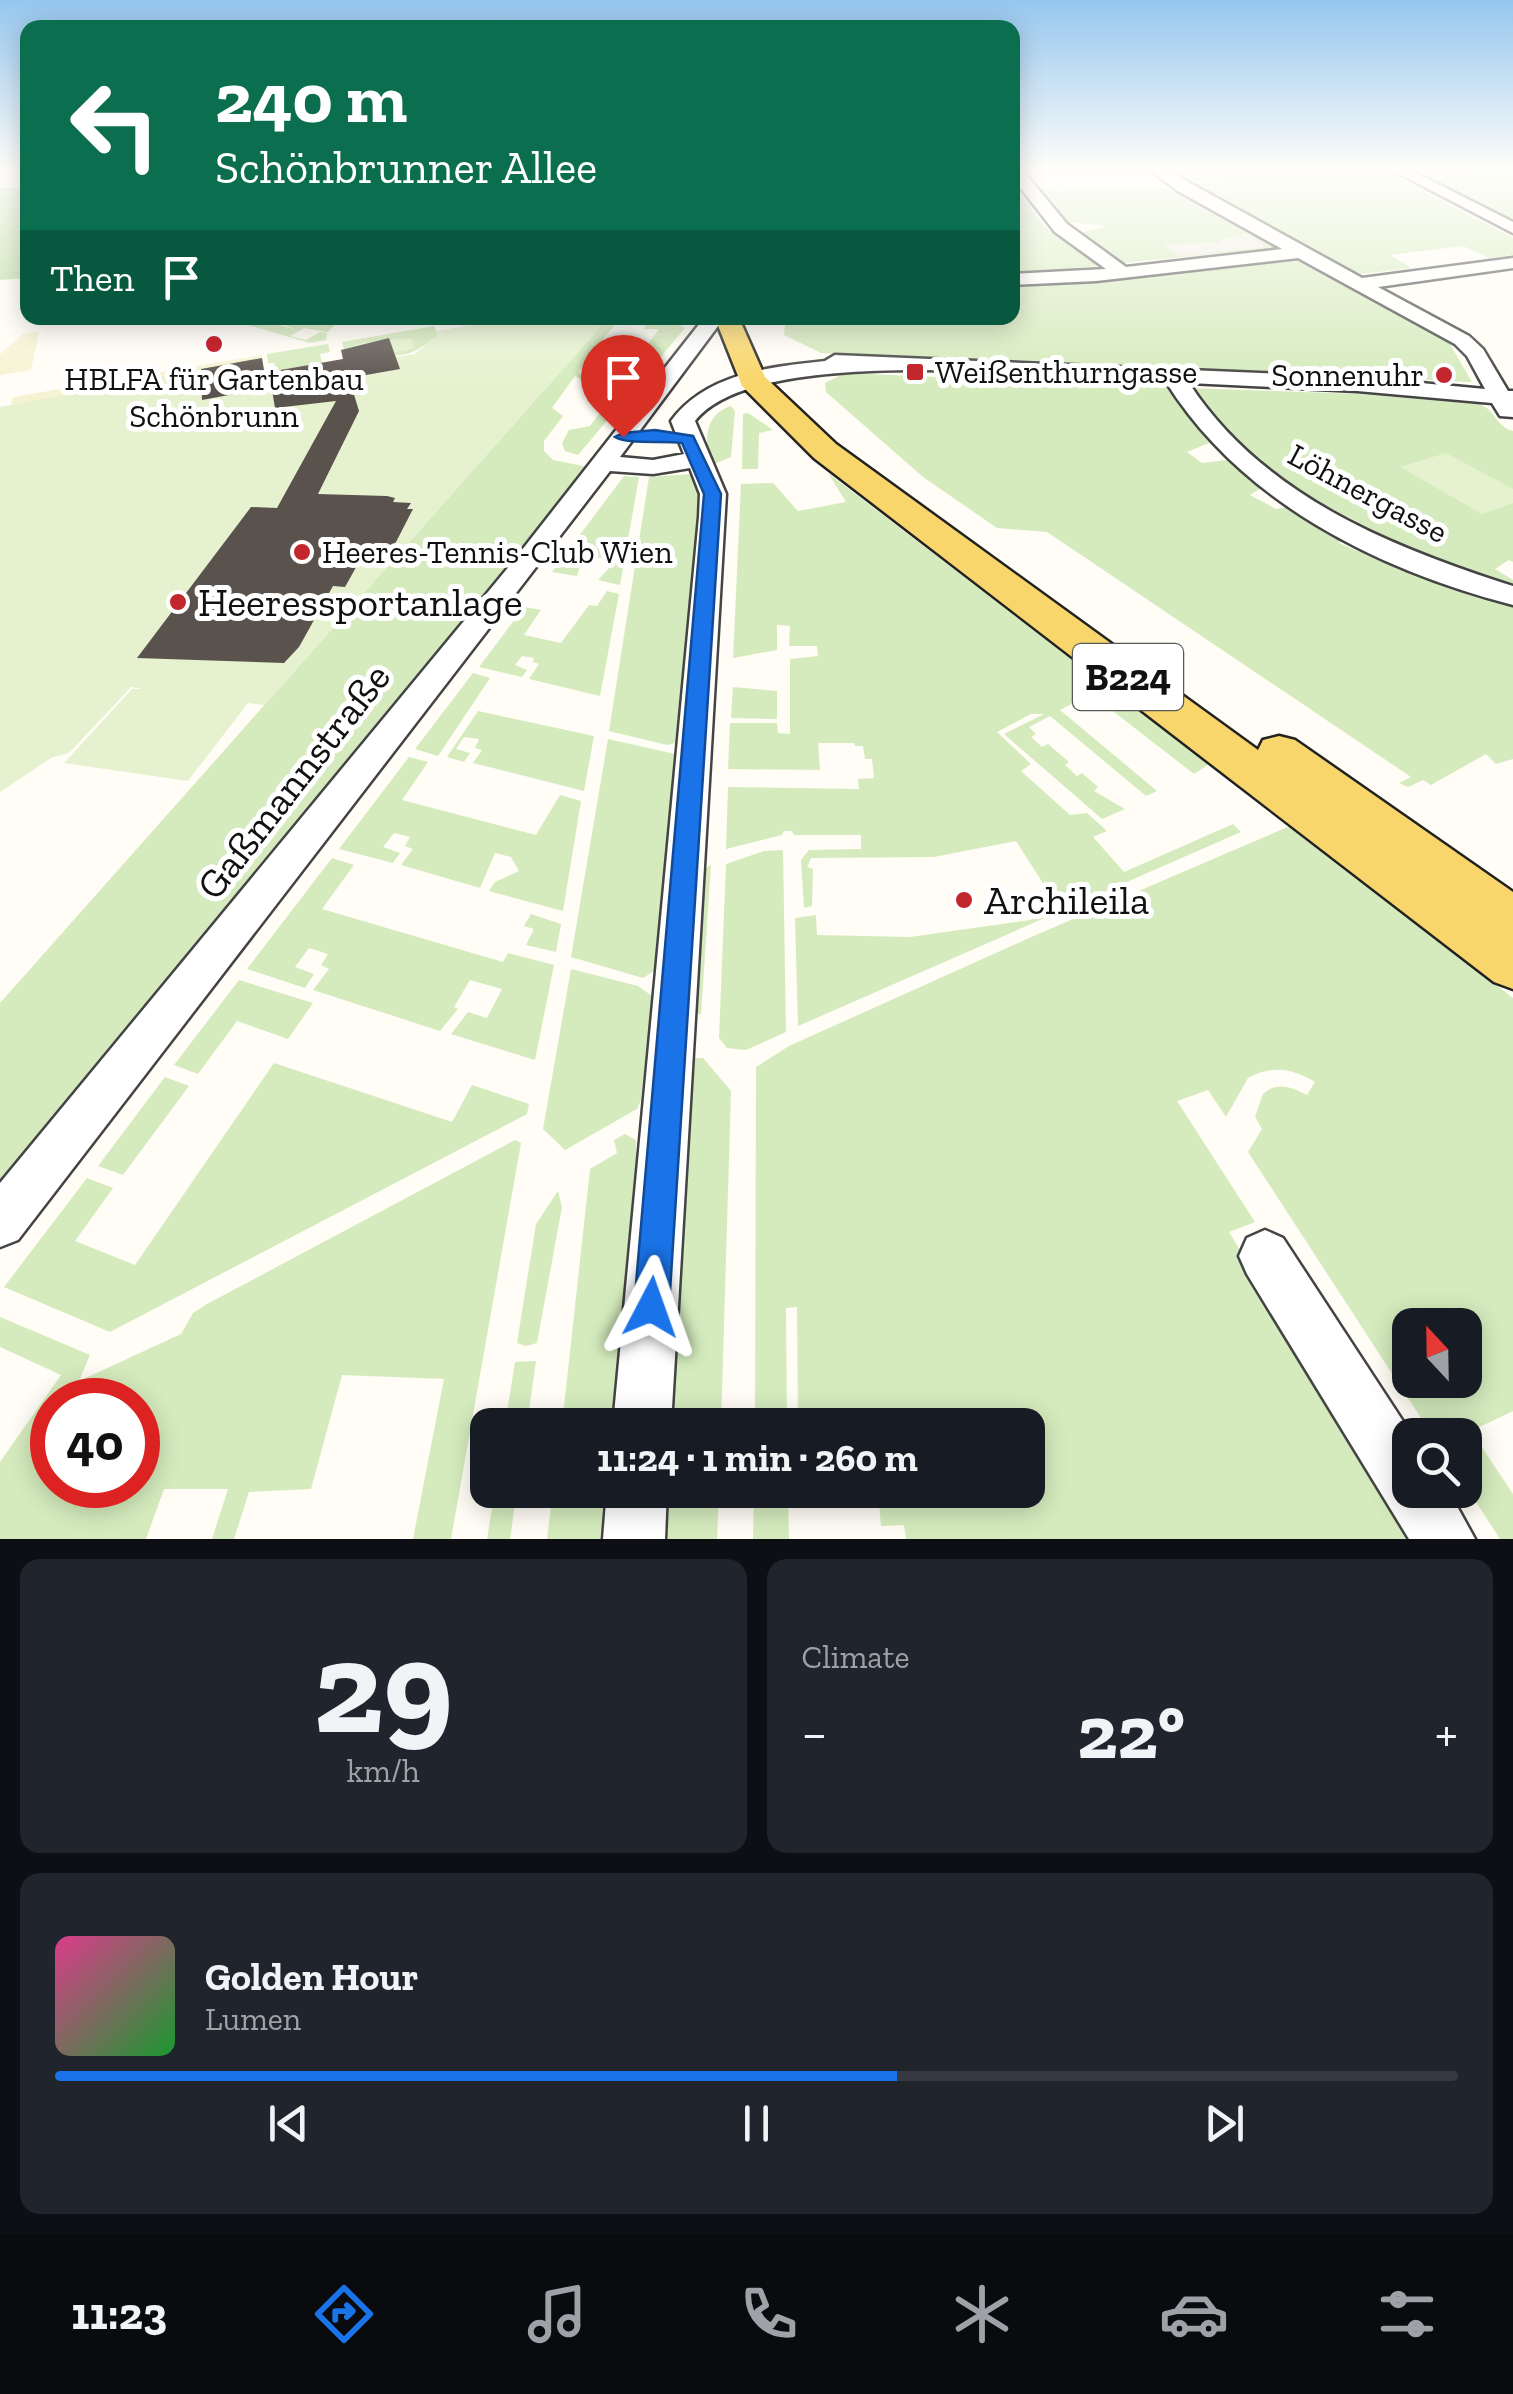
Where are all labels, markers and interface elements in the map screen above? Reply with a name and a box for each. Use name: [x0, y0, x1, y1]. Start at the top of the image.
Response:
text: 240 m: [215, 56, 407, 140]
icon: left: [50, 60, 180, 190]
text: Schönbrunner Allee: [215, 141, 597, 195]
icon: arrive: [154, 250, 209, 305]
text: Then: [50, 255, 134, 301]
marker: HBLFA für Gartenbau Schönbrunn: [203, 333, 225, 355]
pin: [581, 335, 666, 438]
icon: arrive: [596, 350, 651, 405]
place label: Weißenthurngasse: [935, 353, 1197, 391]
place label: Sonnenuhr: [1271, 356, 1424, 394]
place label: HBLFA für Gartenbau Schönbrunn: [64, 360, 364, 435]
marker: Weißenthurngasse: [904, 361, 926, 383]
marker: Sonnenuhr: [1433, 364, 1455, 386]
street label: Löhnergasse: [1282, 435, 1454, 551]
place label: Heeres-Tennis-Club Wien: [322, 533, 673, 571]
marker: Heeres-Tennis-Club Wien: [291, 541, 313, 563]
place label: Heeressportanlage: [198, 578, 523, 626]
marker: Heeressportanlage: [167, 591, 189, 613]
road number: B224: [1073, 644, 1183, 710]
street label: Gaßmannstraße: [186, 654, 400, 908]
place label: Archileila: [984, 876, 1149, 924]
marker: Archileila: [953, 889, 975, 911]
position arrow: [599, 1255, 703, 1359]
north arrow: [1392, 1308, 1482, 1398]
map controls: [1392, 1308, 1482, 1508]
speed limit sign: 40: [30, 1378, 160, 1508]
button: search: [1392, 1418, 1482, 1508]
text: 11:24 · 1 min · 260 m: [597, 1435, 918, 1481]
text: 29: [314, 1609, 453, 1765]
text: Climate: [802, 1638, 910, 1676]
text: 22°: [1077, 1687, 1185, 1777]
text: −: [802, 1700, 827, 1766]
text: +: [1435, 1700, 1458, 1766]
text: km/h: [347, 1752, 420, 1790]
text: Golden Hour: [205, 1954, 418, 2000]
text: Lumen: [205, 2000, 301, 2038]
icon: previous: [261, 2096, 316, 2151]
icon: pause: [729, 2096, 784, 2151]
icon: next: [1197, 2096, 1252, 2151]
icon: directions: [309, 2279, 379, 2349]
icon: music: [522, 2279, 592, 2349]
icon: phone: [734, 2279, 804, 2349]
icon: climate: [947, 2279, 1017, 2349]
icon: car: [1159, 2279, 1229, 2349]
icon: filters: [1372, 2279, 1442, 2349]
text: 11:23: [71, 2287, 167, 2341]

